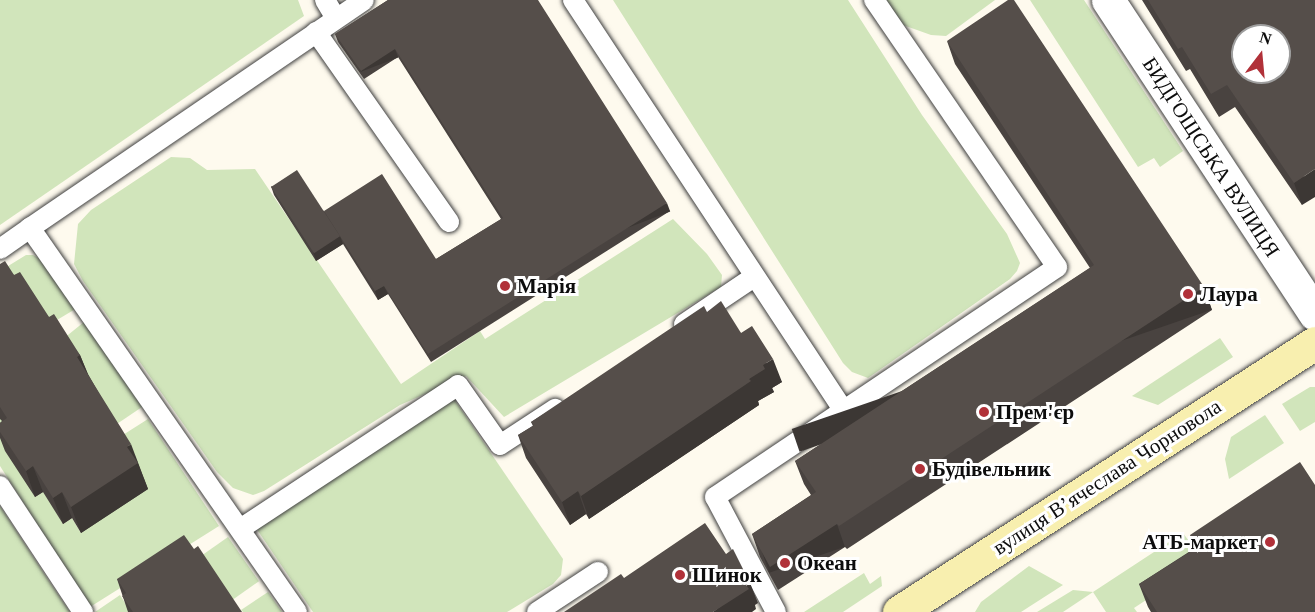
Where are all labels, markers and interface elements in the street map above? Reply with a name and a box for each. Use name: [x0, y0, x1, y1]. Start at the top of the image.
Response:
north arrow: [1231, 24, 1291, 84]
text: N: [1258, 28, 1273, 48]
street label: БИДГОЩСЬКА ВУЛИЦЯ: [1137, 52, 1285, 262]
place label: Марія: [517, 273, 576, 299]
marker: Марія: [498, 279, 512, 293]
place label: Лаура: [1200, 281, 1258, 307]
marker: Лаура: [1181, 287, 1195, 301]
street label: вулиця Вʼячеслава Чорновола: [988, 394, 1226, 560]
place label: Прем'єр: [996, 399, 1074, 425]
marker: Прем'єр: [977, 405, 991, 419]
place label: Будівельник: [932, 456, 1051, 482]
marker: Будівельник: [913, 462, 927, 476]
place label: АТБ-маркет: [1142, 529, 1258, 555]
marker: АТБ-маркет: [1263, 535, 1277, 549]
place label: Океан: [797, 550, 857, 576]
marker: Океан: [778, 556, 792, 570]
place label: Шинок: [692, 562, 762, 588]
marker: Шинок: [673, 568, 687, 582]

